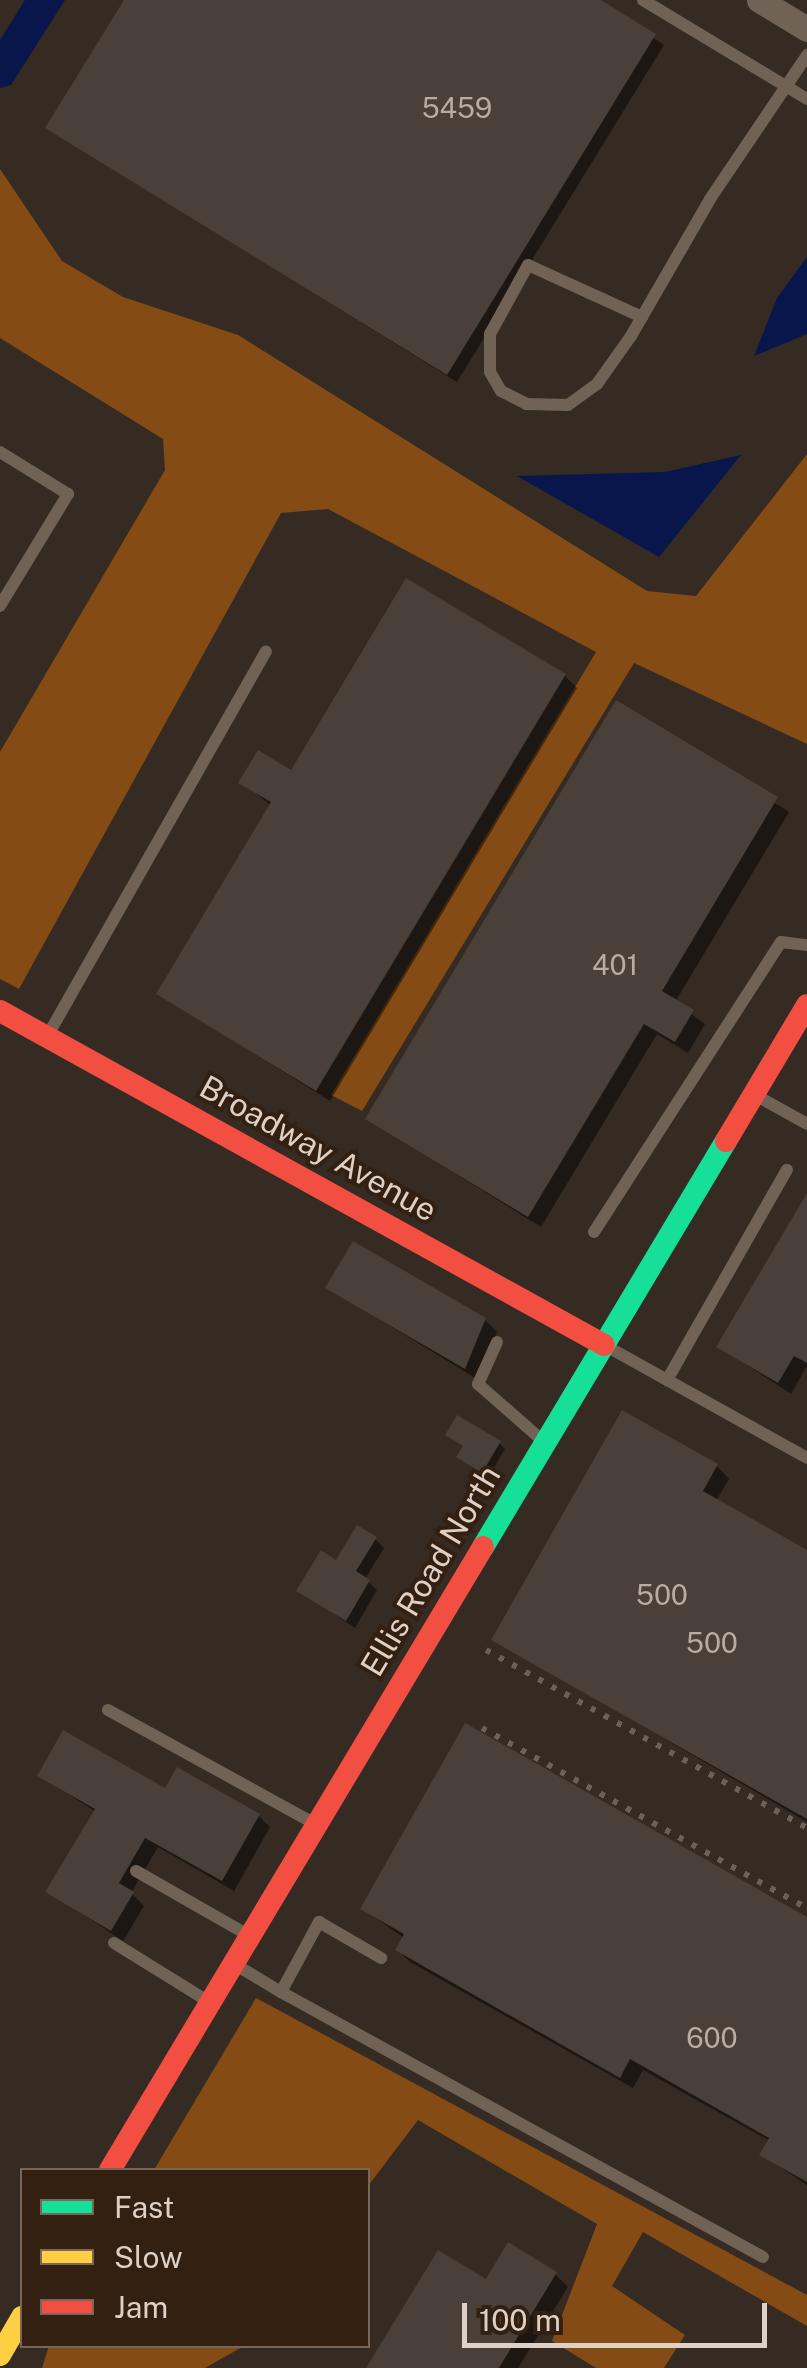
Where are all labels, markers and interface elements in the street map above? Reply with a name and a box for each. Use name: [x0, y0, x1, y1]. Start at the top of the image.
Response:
house number: 5459: [422, 91, 492, 125]
house number: 401: [592, 948, 638, 982]
street label: Broadway Avenue: [193, 1068, 443, 1230]
street label: Ellis Road North: [353, 1459, 509, 1683]
house number: 500: [636, 1578, 688, 1612]
house number: 500: [686, 1626, 738, 1660]
house number: 600: [686, 2021, 738, 2055]
legend: [20, 2168, 370, 2348]
text: Fast: [114, 2189, 174, 2225]
text: Slow: [114, 2239, 183, 2275]
scale bar: [467, 2283, 772, 2345]
text: Jam: [114, 2289, 168, 2325]
text: 100 m: [479, 2302, 561, 2338]

